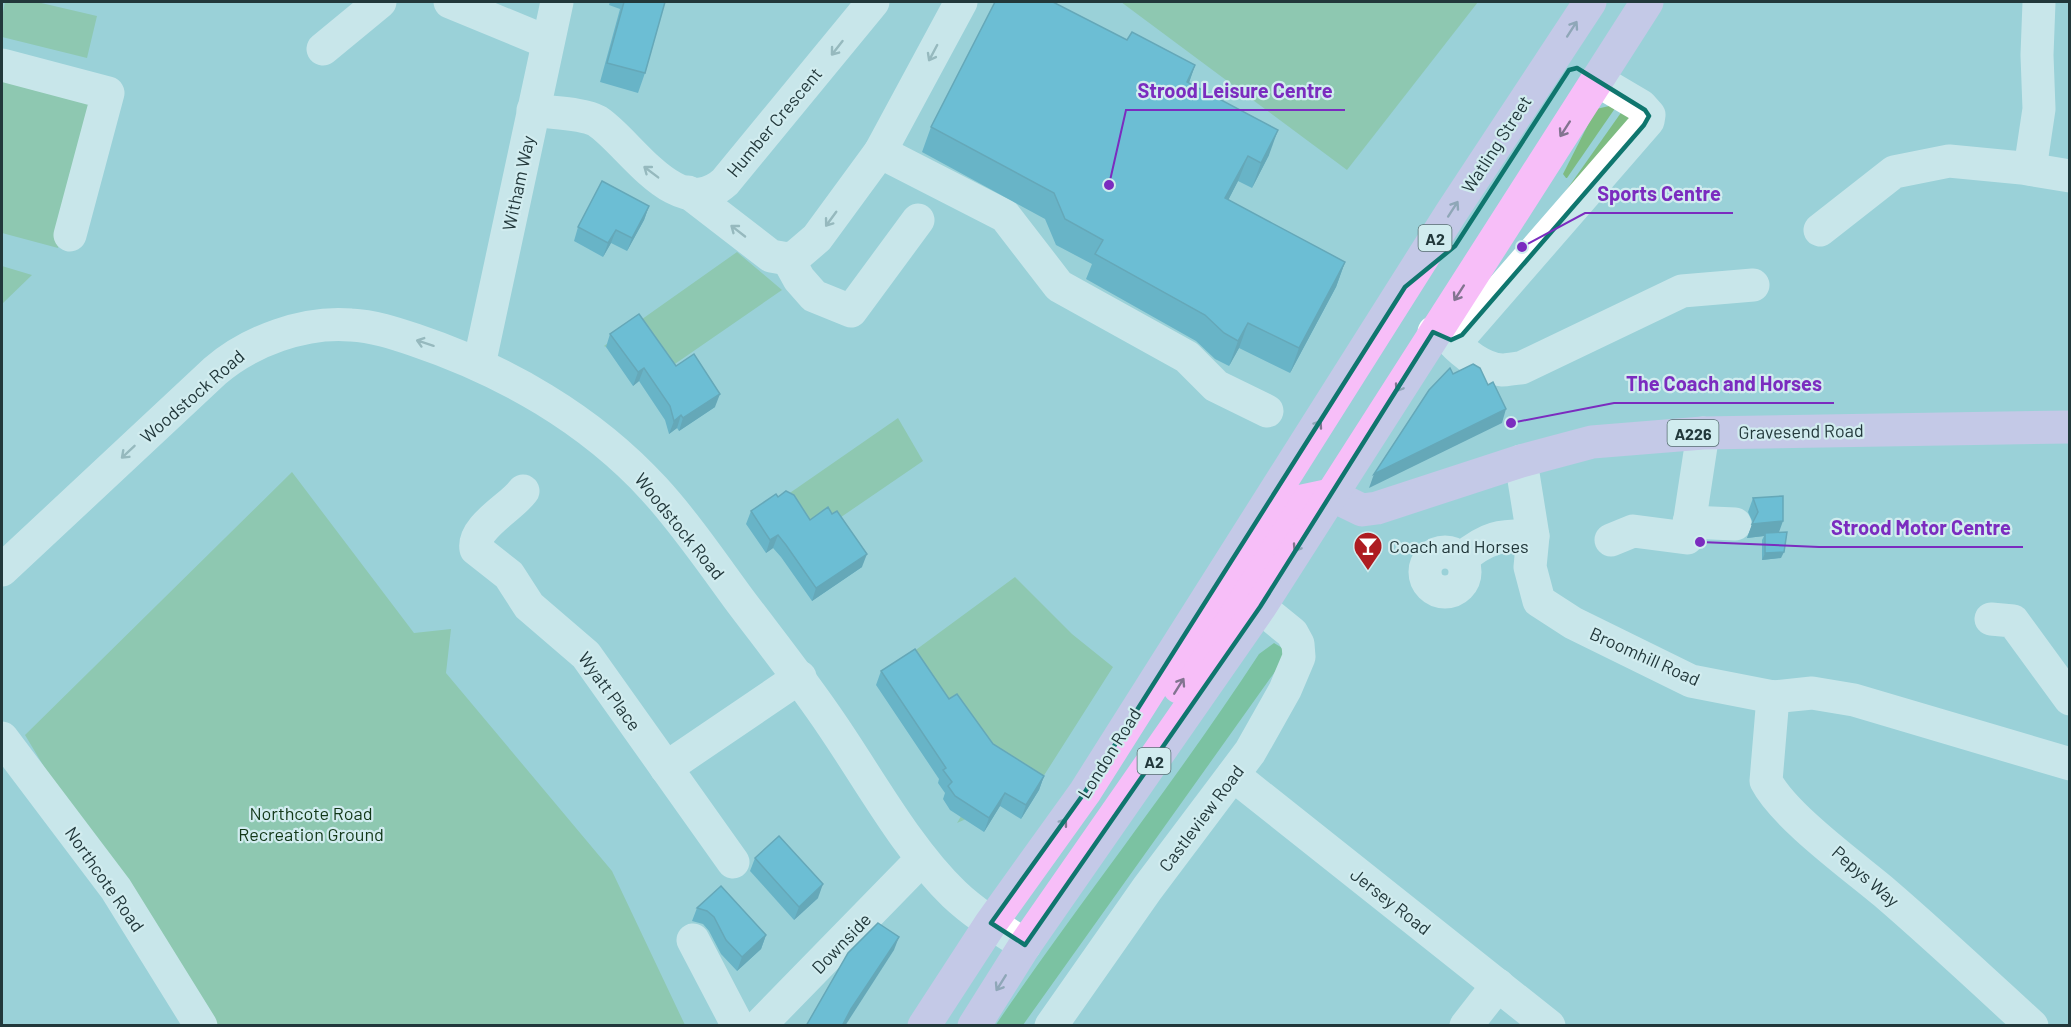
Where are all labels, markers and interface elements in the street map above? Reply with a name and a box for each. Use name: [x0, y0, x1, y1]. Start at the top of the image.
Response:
one-way arrow: [1566, 21, 1578, 38]
one-way arrow: [830, 39, 843, 55]
one-way arrow: [927, 44, 939, 61]
street label: Humber Crescent: [722, 63, 826, 181]
callout: Strood Leisure Centre: [1126, 72, 1345, 110]
text: Strood Leisure Centre: [1137, 78, 1333, 102]
street label: Watling Street: [1456, 91, 1536, 197]
one-way arrow: [1559, 120, 1571, 137]
street label: Witham Way: [497, 133, 539, 233]
one-way arrow: [643, 166, 659, 178]
callout: Sports Centre: [1585, 175, 1733, 213]
text: Sports Centre: [1597, 181, 1721, 205]
one-way arrow: [1447, 201, 1460, 218]
one-way arrow: [825, 210, 837, 226]
one-way arrow: [730, 224, 746, 237]
road number: A2: [1418, 225, 1452, 251]
one-way arrow: [1453, 284, 1465, 301]
one-way arrow: [416, 337, 435, 348]
street label: Woodstock Road: [135, 345, 249, 447]
callout: The Coach and Horses: [1614, 365, 1834, 403]
text: The Coach and Horses: [1626, 371, 1822, 395]
one-way arrow: [1395, 375, 1407, 392]
one-way arrow: [1309, 419, 1322, 436]
street label: Gravesend Road: [1738, 419, 1864, 443]
road number: A226: [1668, 420, 1718, 446]
one-way arrow: [121, 445, 136, 459]
street label: Woodstock Road: [630, 468, 730, 584]
callout: Strood Motor Centre: [1819, 509, 2023, 547]
text: Strood Motor Centre: [1831, 515, 2011, 539]
bar icon: Coach and Horses: [1352, 530, 1384, 572]
one-way arrow: [1293, 535, 1305, 552]
place label: Coach and Horses: [1389, 535, 1529, 557]
street label: Broomhill Road: [1587, 622, 1703, 690]
street label: Wyatt Place: [574, 647, 646, 735]
one-way arrow: [1173, 678, 1186, 695]
street label: London Road: [1073, 704, 1145, 802]
road number: A2: [1138, 748, 1170, 774]
street label: Castleview Road: [1154, 760, 1248, 876]
park label: Northcote Road Recreation Ground: [238, 802, 384, 845]
one-way arrow: [1055, 818, 1068, 834]
street label: Northcote Road: [61, 822, 149, 936]
street label: Pepys Way: [1828, 841, 1904, 911]
street label: Jersey Road: [1346, 863, 1436, 939]
street label: Downside: [807, 908, 875, 978]
one-way arrow: [994, 974, 1006, 991]

